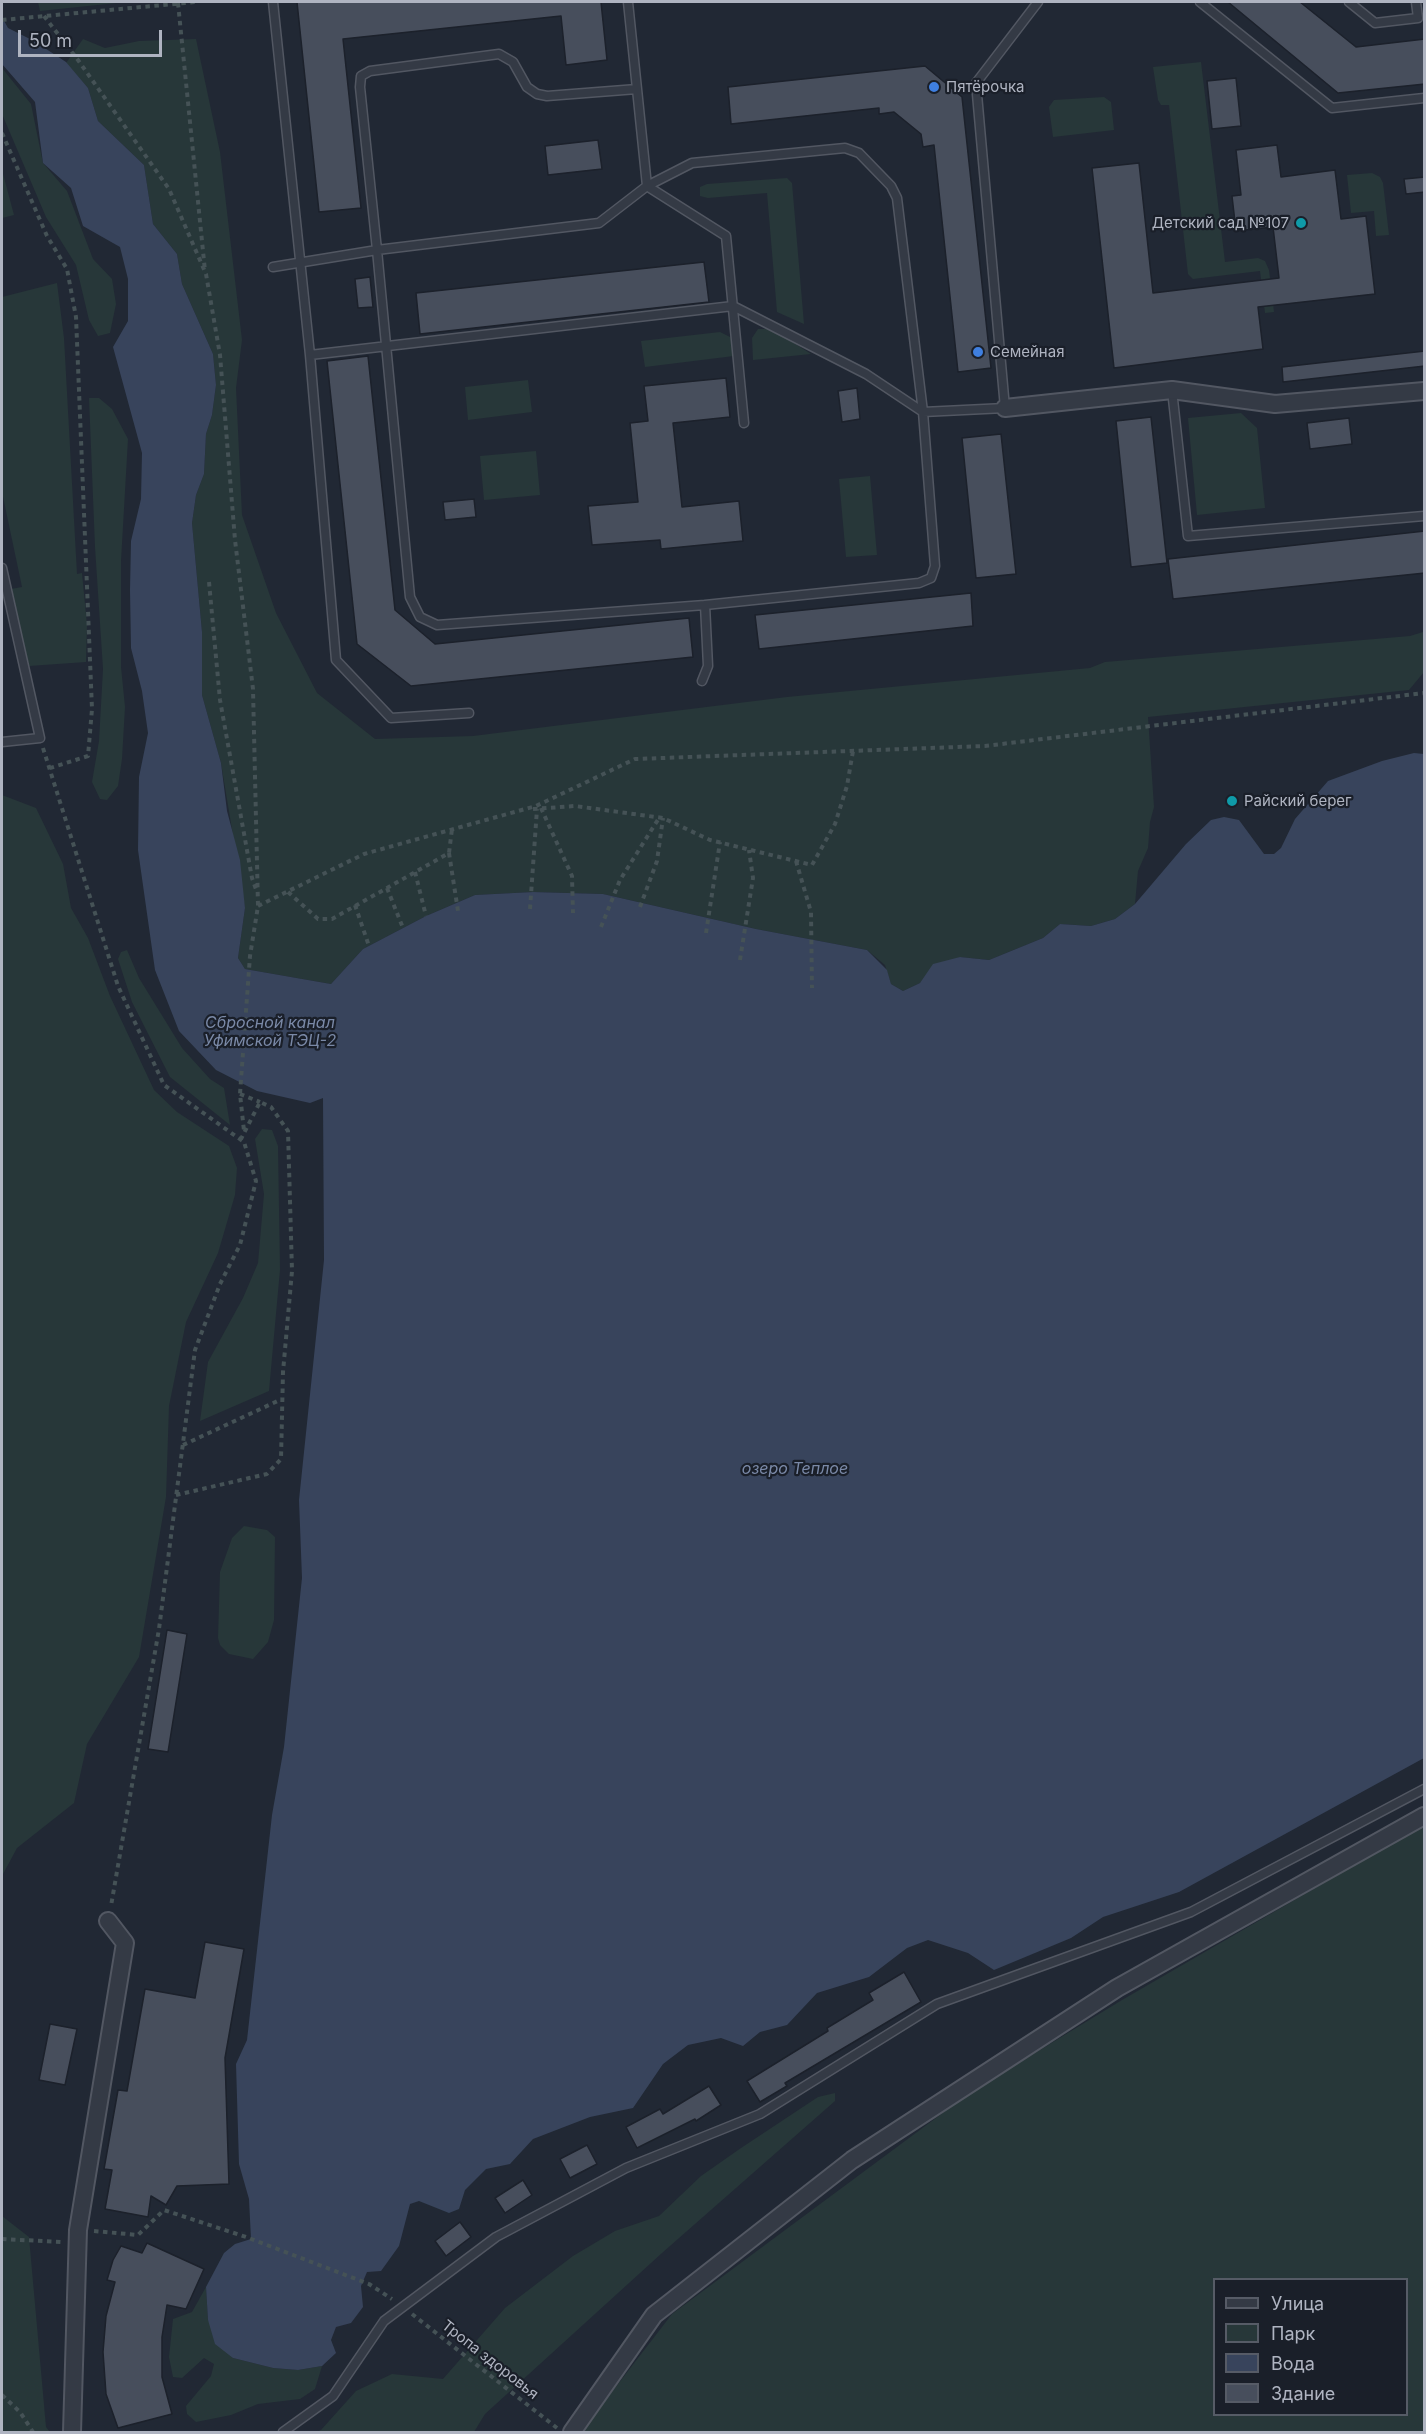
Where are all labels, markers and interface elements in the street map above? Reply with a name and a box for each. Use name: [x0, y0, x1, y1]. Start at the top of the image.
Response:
scale bar: [21, 18, 165, 56]
text: 50 m: [29, 30, 72, 51]
place label: Пятёрочка: [946, 78, 1024, 96]
marker: Пятёрочка: [927, 80, 941, 94]
place label: Детский сад №107: [1152, 214, 1289, 232]
marker: Детский сад №107: [1294, 216, 1308, 230]
place label: Семейная: [990, 343, 1064, 361]
marker: Семейная: [971, 345, 985, 359]
place label: Райский берег: [1244, 792, 1352, 810]
marker: Райский берег: [1225, 794, 1239, 808]
water label: Сбросной канал Уфимской ТЭЦ-2: [204, 1013, 336, 1051]
water label: озеро Теплое: [742, 1459, 848, 1479]
legend: [1213, 2278, 1408, 2416]
text: Улица: [1271, 2293, 1324, 2314]
street label: Тропа здоровья: [438, 2317, 542, 2403]
text: Парк: [1271, 2323, 1315, 2344]
text: Вода: [1271, 2353, 1315, 2374]
text: Здание: [1271, 2383, 1335, 2404]

